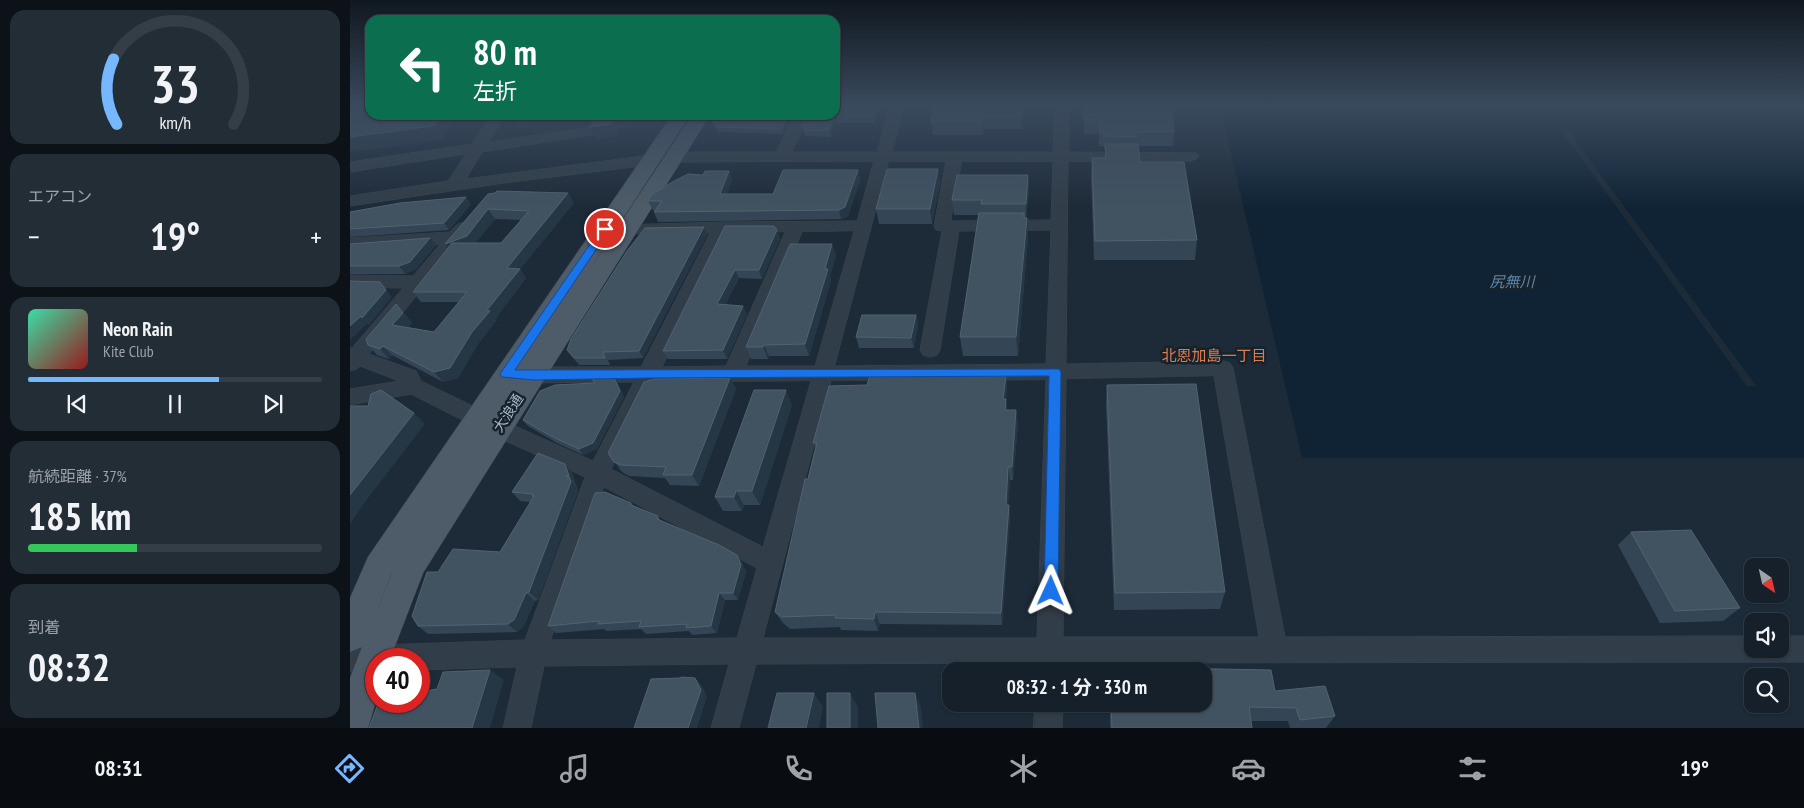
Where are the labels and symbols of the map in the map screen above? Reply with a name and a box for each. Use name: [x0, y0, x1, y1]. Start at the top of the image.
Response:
pin: [584, 208, 626, 250]
water label: 尻無川: [1489, 272, 1536, 291]
district label: 北恩加島一丁目: [1161, 346, 1267, 365]
street label: 大浪通: [489, 390, 527, 436]
north arrow: [1744, 558, 1789, 602]
position arrow: [1024, 564, 1076, 616]
speed limit sign: 40: [365, 648, 430, 713]

